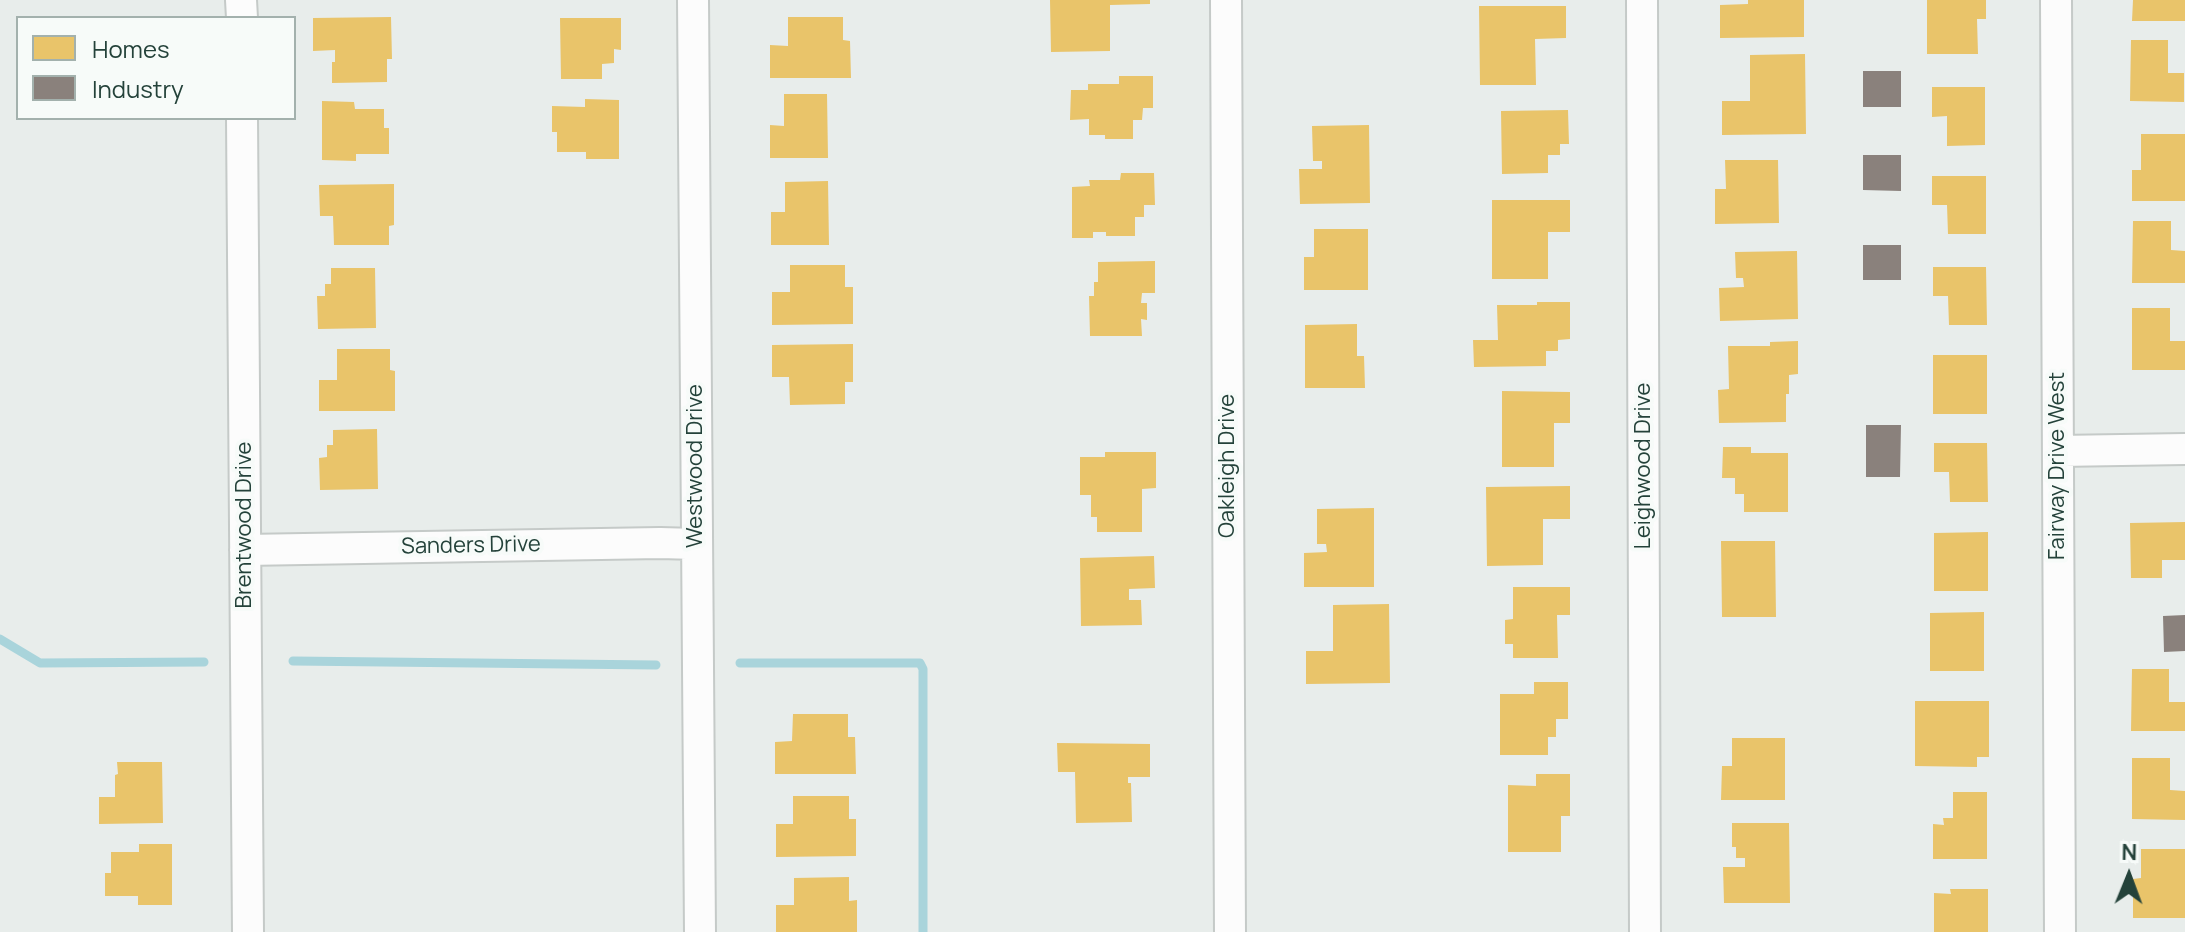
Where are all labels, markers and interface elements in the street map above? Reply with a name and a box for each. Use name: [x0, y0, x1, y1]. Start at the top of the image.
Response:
legend: [16, 16, 296, 120]
text: Homes: [92, 32, 170, 65]
text: Industry: [92, 72, 184, 105]
street label: Fairway Drive West: [2045, 372, 2071, 560]
street label: Leighwood Drive: [1631, 383, 1657, 549]
street label: Westwood Drive: [683, 384, 709, 548]
street label: Oakleigh Drive: [1215, 394, 1241, 538]
street label: Brentwood Drive: [232, 442, 258, 608]
street label: Sanders Drive: [401, 532, 541, 560]
north arrow: [2089, 836, 2169, 916]
text: N: [2121, 837, 2138, 867]

